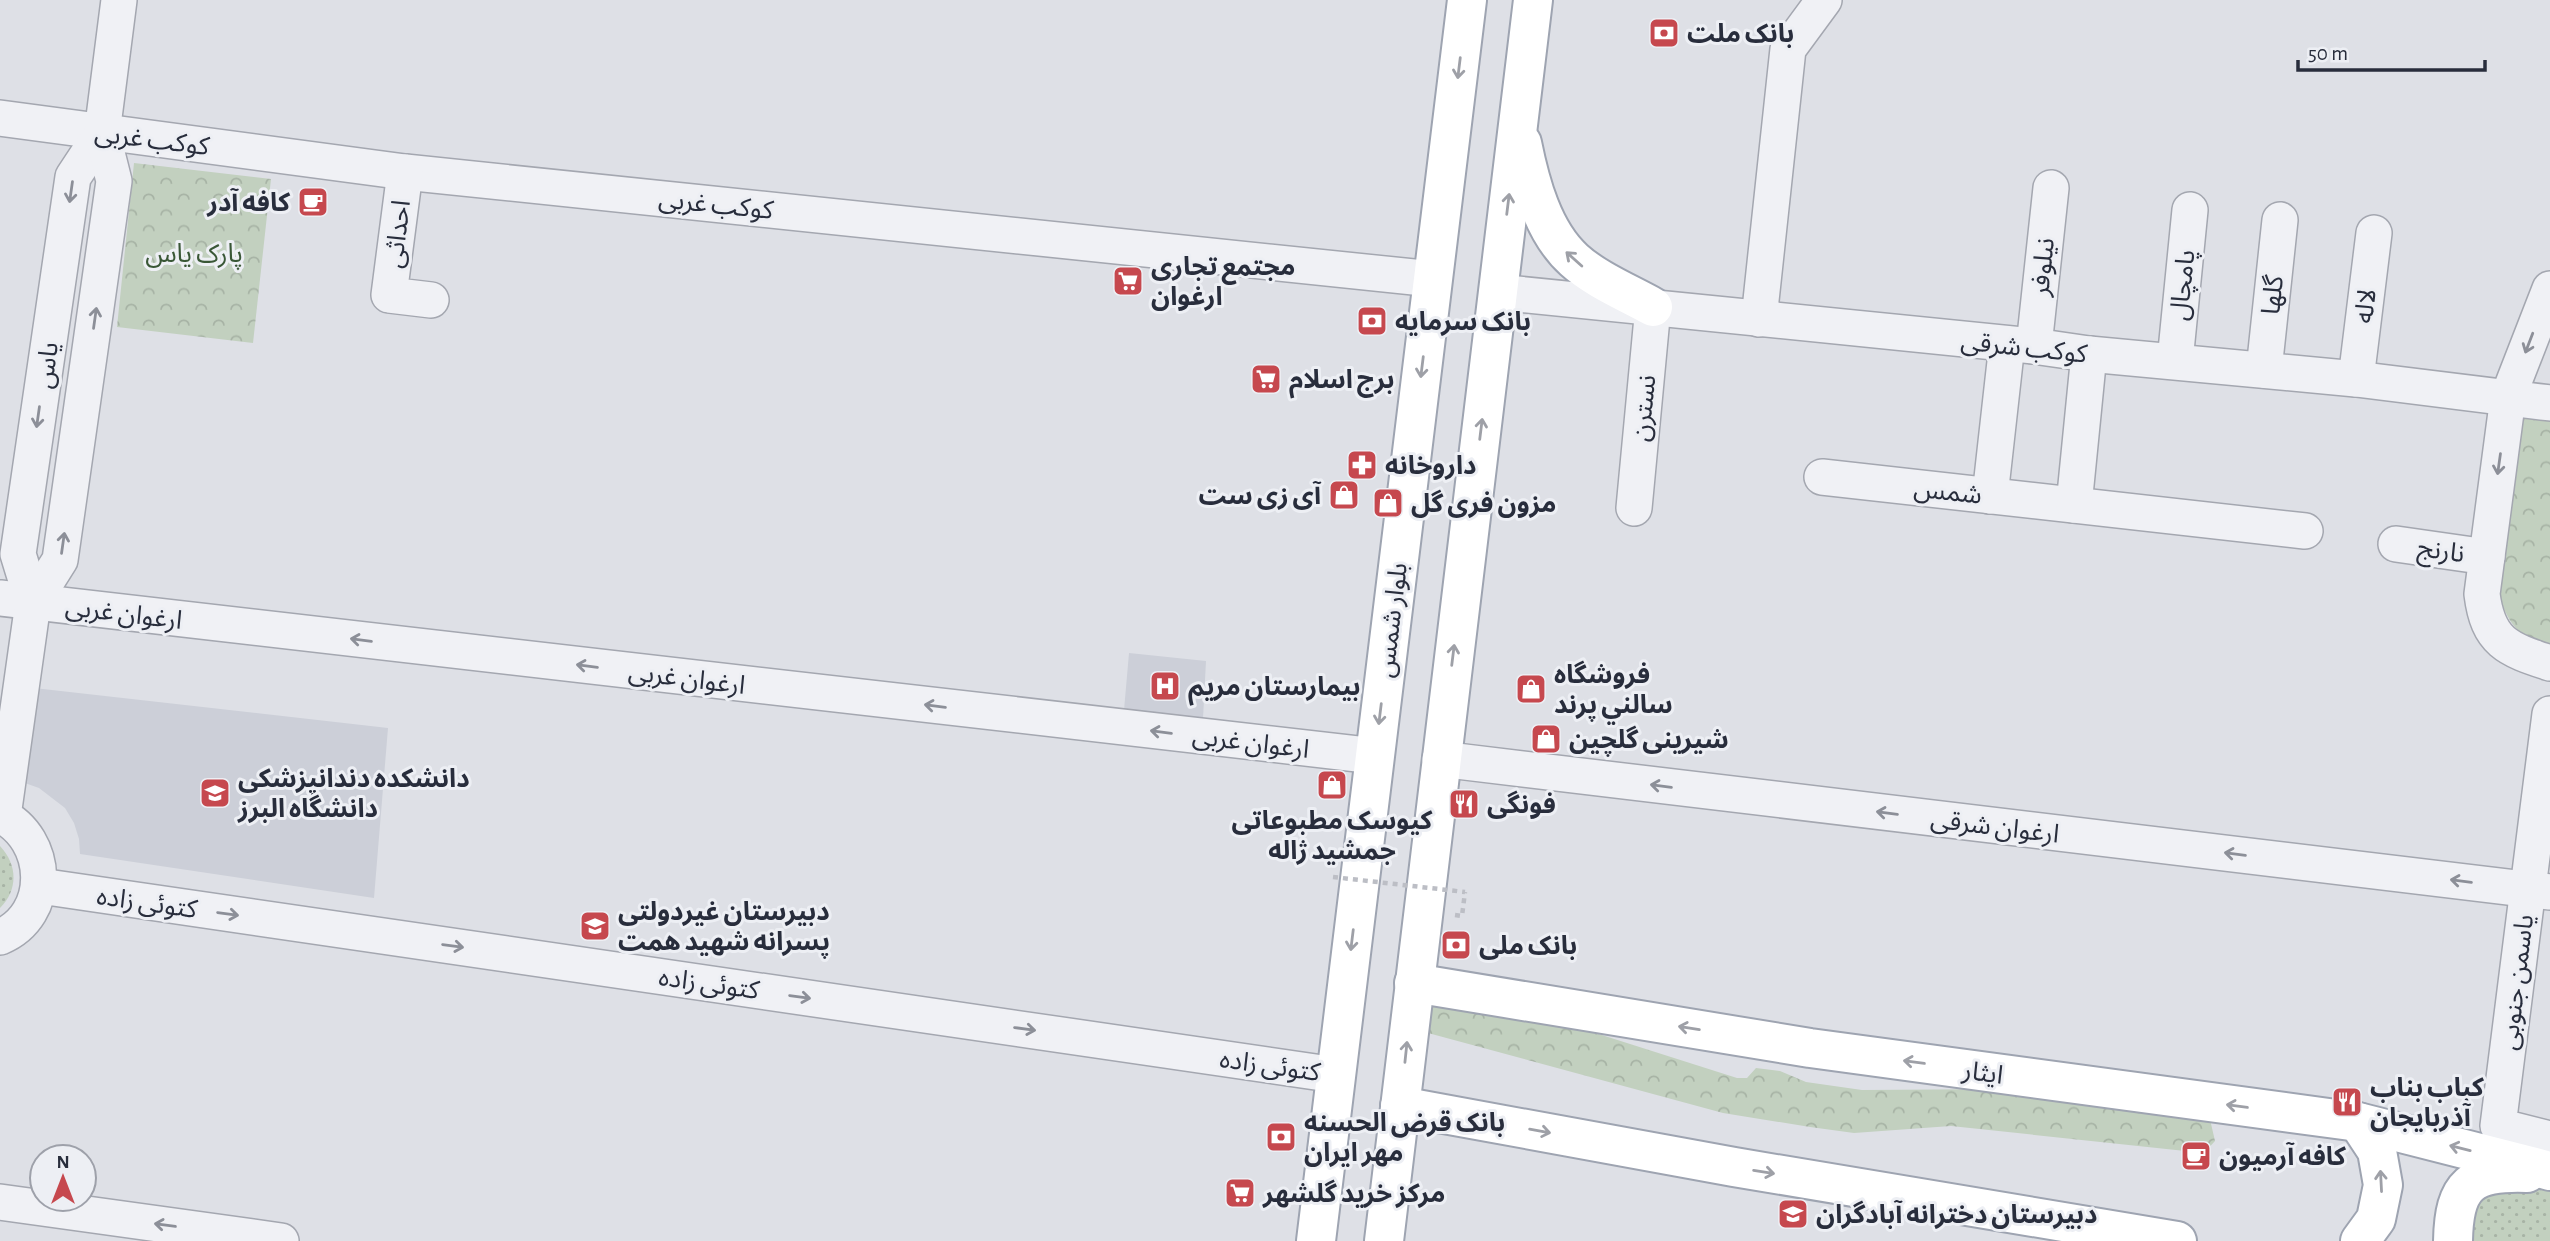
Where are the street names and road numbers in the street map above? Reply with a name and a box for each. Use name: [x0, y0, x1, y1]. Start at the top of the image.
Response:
street label: کوکب غربی: [93, 120, 211, 161]
street label: کوکب غربی: [657, 186, 775, 225]
street label: احداثی: [381, 199, 416, 270]
street label: نیلوفر: [2027, 237, 2060, 299]
street label: پامچال: [2166, 248, 2203, 322]
street label: گلها: [2257, 274, 2289, 316]
street label: لاله: [2351, 287, 2381, 325]
street label: کوکب شرقی: [1959, 328, 2089, 369]
street label: یاس: [31, 340, 64, 390]
street label: نسترن: [1628, 373, 1661, 443]
street label: شمس: [1912, 475, 1983, 509]
street label: نارنج: [2415, 535, 2466, 573]
street label: بلوار شمس: [1372, 561, 1413, 679]
street label: ارغوان غربی: [64, 594, 184, 635]
street label: ارغوان غربی: [627, 659, 747, 700]
street label: ارغوان غربی: [1191, 723, 1311, 764]
street label: ارغوان شرقی: [1929, 806, 2061, 849]
street label: کتوئی زاده: [95, 883, 199, 924]
street label: یاسمن جنوبی: [2496, 913, 2539, 1052]
street label: کتوئی زاده: [657, 964, 761, 1005]
street label: کتوئی زاده: [1218, 1046, 1322, 1087]
street label: ایثار: [1960, 1057, 2005, 1090]

